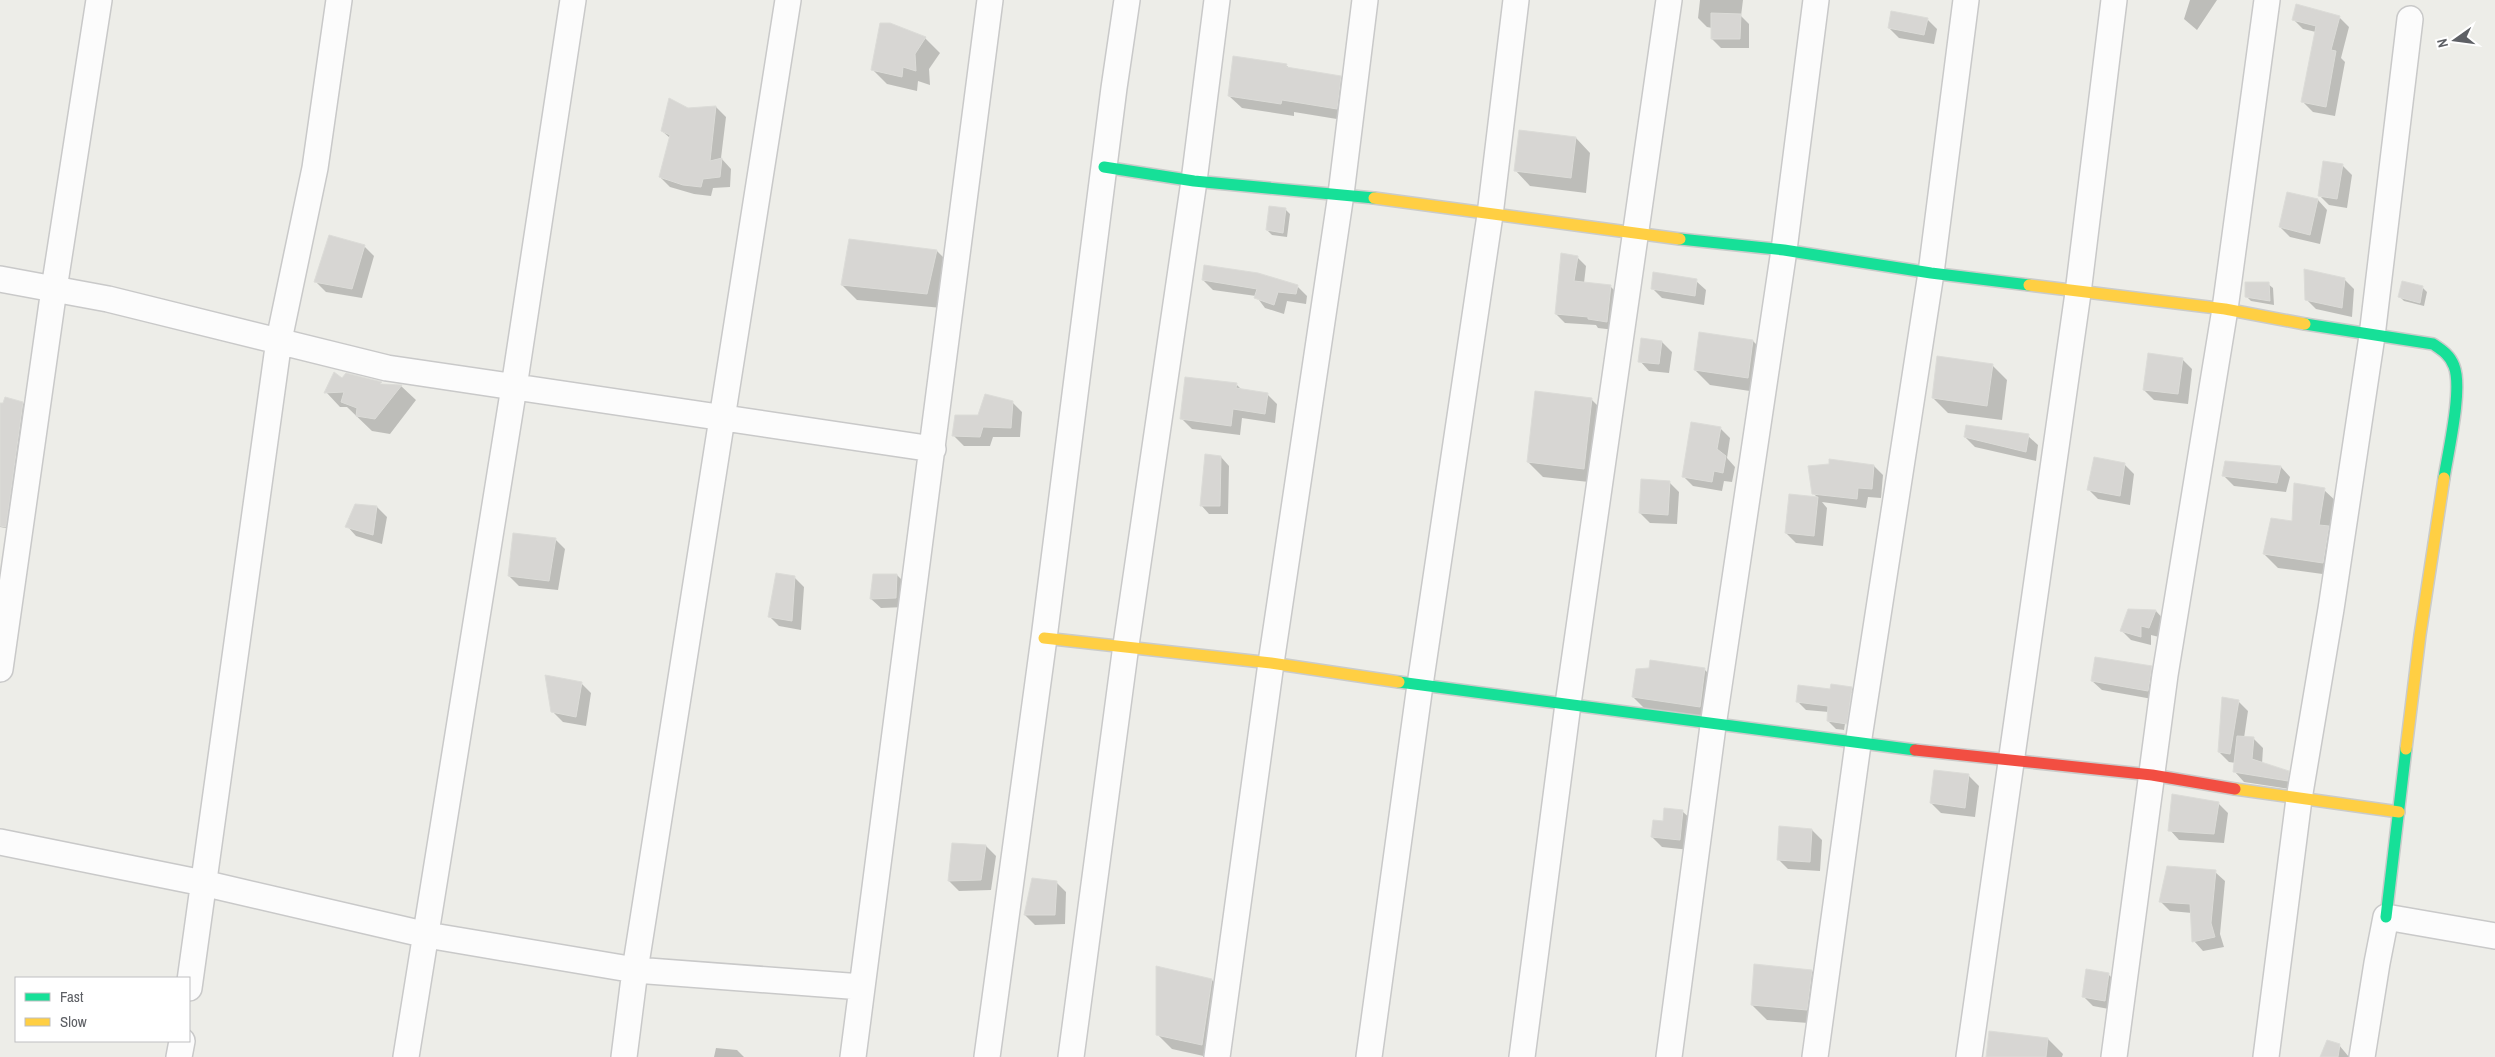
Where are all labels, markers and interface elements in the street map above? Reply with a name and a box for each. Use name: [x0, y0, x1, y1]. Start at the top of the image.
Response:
north arrow: [2430, 15, 2480, 65]
text: N: [2433, 37, 2452, 49]
legend: [15, 977, 190, 1042]
text: Fast: [60, 986, 84, 1007]
text: Slow: [60, 1011, 87, 1032]

